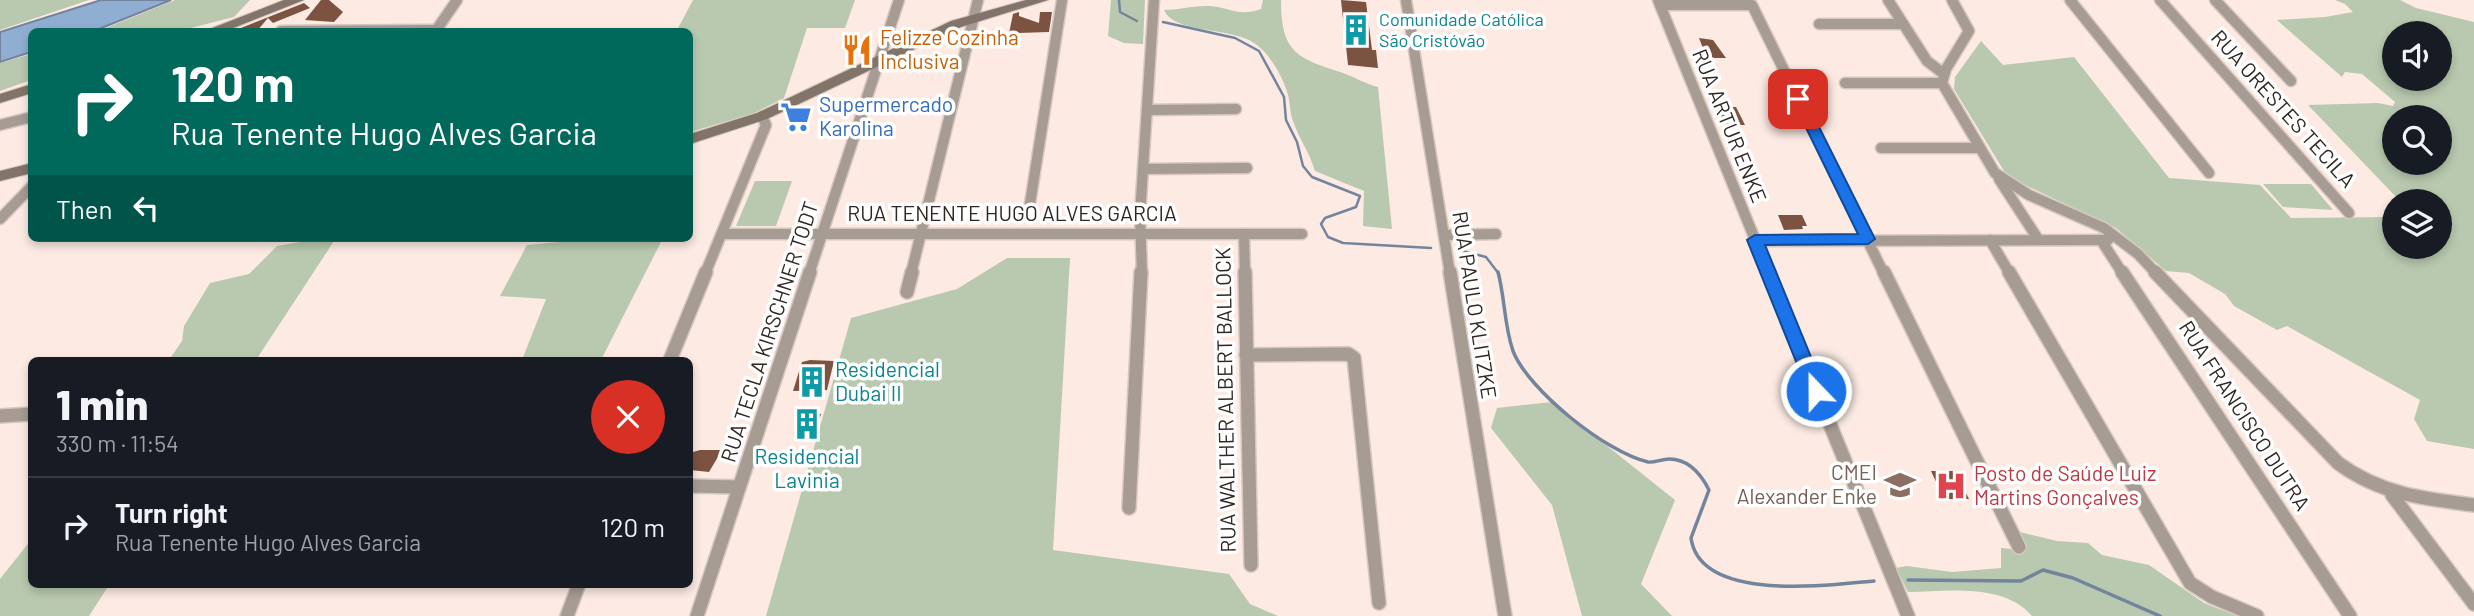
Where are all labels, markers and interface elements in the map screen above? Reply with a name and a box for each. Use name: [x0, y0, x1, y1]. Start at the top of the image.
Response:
place label: Comunidade Católica São Cristóvão: [1379, 8, 1544, 51]
building icon: Comunidade Católica São Cristóvão: [1339, 13, 1373, 47]
map controls: [2382, 21, 2452, 259]
button: sound: [2382, 21, 2452, 91]
place label: Felizze Cozinha Inclusiva: [880, 24, 1019, 73]
street label: RUA ORESTES TECILA: [2207, 24, 2362, 192]
restaurant icon: Felizze Cozinha Inclusiva: [840, 33, 874, 67]
street label: RUA ARTUR ENKE: [1688, 45, 1773, 206]
text: 120 m: [171, 53, 294, 112]
icon: right: [56, 56, 147, 147]
pin: [1768, 69, 1828, 129]
icon: arrive: [1779, 80, 1817, 118]
place label: Supermercado Karolina: [819, 91, 953, 140]
supermarket icon: Supermercado Karolina: [779, 100, 813, 134]
button: search: [2382, 105, 2452, 175]
text: Rua Tenente Hugo Alves Garcia: [171, 113, 597, 151]
icon: left: [127, 189, 165, 227]
button: layers: [2382, 189, 2452, 259]
text: Then: [56, 193, 113, 224]
street label: RUA TECLA KIRSCHNER TODT: [715, 198, 823, 465]
street label: RUA TENENTE HUGO ALVES GARCIA: [847, 200, 1177, 225]
street label: RUA PAULO KLITZKE: [1448, 209, 1503, 400]
street label: RUA WALTHER ALBERT BALLOCK: [1209, 247, 1240, 553]
street label: RUA FRANCISCO DUTRA: [2175, 316, 2316, 515]
position arrow: [1779, 354, 1853, 428]
place label: Residencial Dubai II: [835, 356, 940, 405]
building icon: Residencial Dubai II: [795, 365, 829, 399]
text: 1 min: [56, 378, 148, 428]
button: close: [591, 380, 665, 454]
building icon: Residencial Lavinia: [790, 407, 824, 441]
text: 330 m · 11:54: [56, 429, 179, 457]
place label: Residencial Lavinia: [755, 443, 859, 492]
place label: CMEI Alexander Enke: [1737, 459, 1877, 508]
place label: Posto de Saúde Luiz Martins Gonçalves: [1974, 460, 2156, 509]
school or university icon: CMEI Alexander Enke: [1883, 468, 1917, 502]
hospital icon: Posto de Saúde Luiz Martins Gonçalves: [1934, 469, 1968, 503]
text: Turn right: [115, 497, 228, 528]
icon: right: [56, 507, 94, 545]
text: 120 m: [601, 511, 665, 542]
text: Rua Tenente Hugo Alves Garcia: [115, 528, 421, 556]

